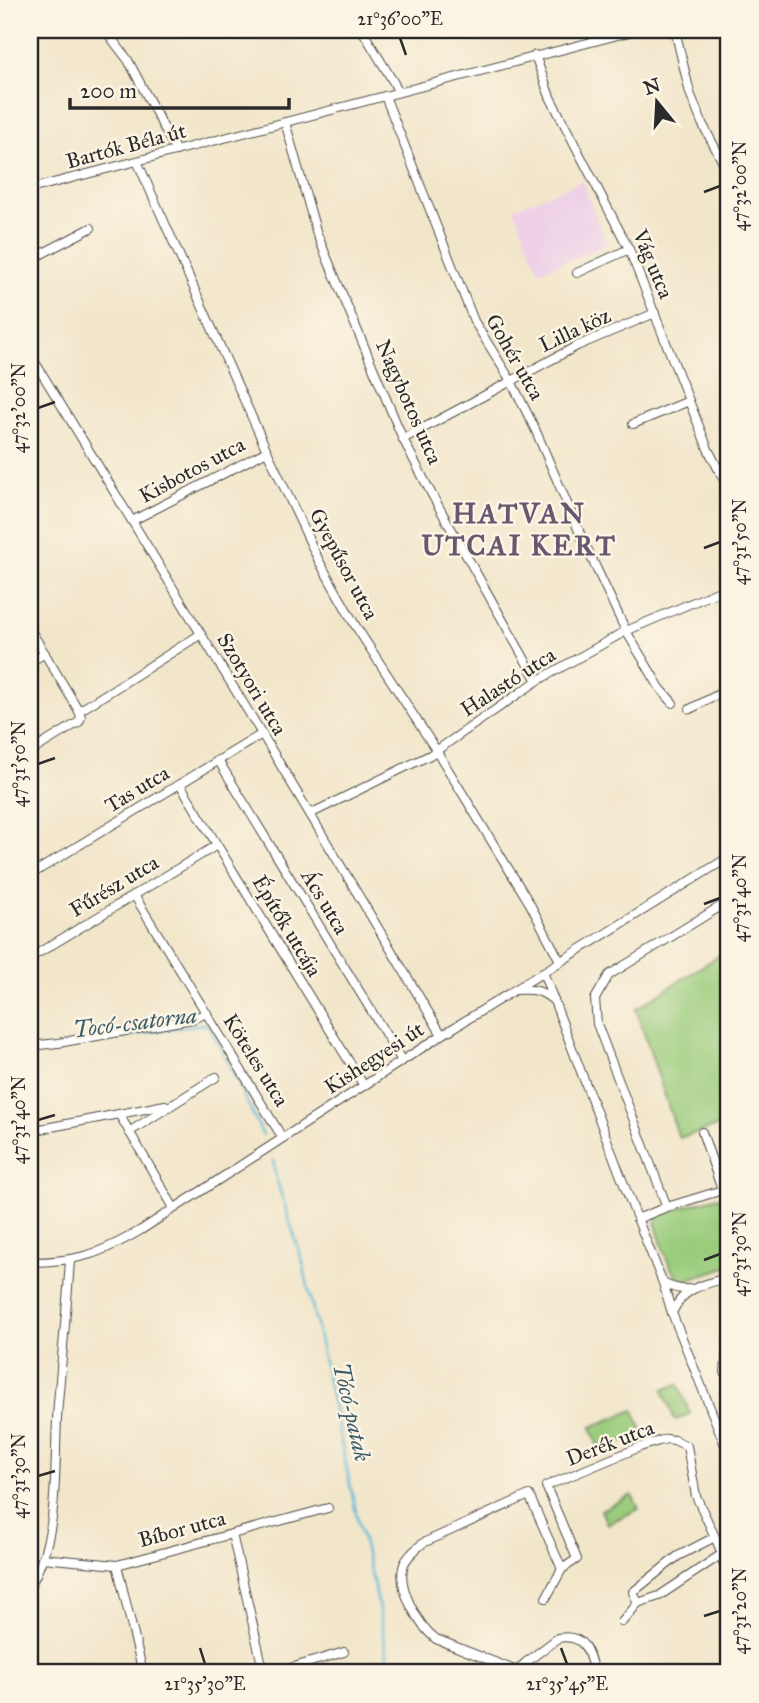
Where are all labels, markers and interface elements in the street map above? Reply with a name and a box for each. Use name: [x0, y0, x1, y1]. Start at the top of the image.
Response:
text: 21°36'00"E: [357, 8, 443, 30]
scale bar: [70, 66, 289, 110]
north arrow: [622, 66, 692, 136]
text: N: [641, 73, 663, 100]
text: 200 m: [80, 78, 137, 104]
street label: Bartók Béla út: [63, 117, 189, 175]
text: 47°32'00"N: [729, 141, 751, 231]
street label: Vág utca: [626, 225, 679, 303]
street label: Lilla köz: [535, 302, 615, 358]
street label: Gohér utca: [480, 309, 550, 405]
street label: Nagybotos utca: [370, 336, 448, 468]
text: 47°32'00"N: [8, 363, 30, 453]
street label: Kisbotos utca: [135, 431, 249, 509]
district label: HATVAN UTCAI KERT: [421, 496, 617, 563]
text: 47°31'50"N: [729, 499, 751, 585]
street label: Gyepűsor utca: [304, 504, 384, 624]
street label: Szotyori utca: [211, 628, 293, 740]
street label: Halastó utca: [456, 642, 561, 722]
text: 47°31'50"N: [8, 721, 30, 807]
street label: Tas utca: [100, 760, 174, 818]
street label: Fűrész utca: [65, 849, 163, 923]
text: 47°31'40"N: [729, 854, 751, 942]
street label: Ács utca: [295, 864, 355, 939]
street label: Építők utcája: [247, 870, 328, 982]
water label: Tocó-csatorna: [72, 1001, 198, 1043]
street label: Köteles utca: [217, 1009, 295, 1111]
street label: Kishegyesi út: [319, 1016, 429, 1100]
text: 47°31'40"N: [8, 1076, 30, 1164]
text: 47°31'30"N: [729, 1211, 751, 1297]
water label: Tócó-patak: [326, 1360, 377, 1464]
street label: Derék utca: [562, 1414, 658, 1472]
text: 47°31'30"N: [8, 1433, 30, 1519]
street label: Bíbor utca: [136, 1505, 229, 1553]
text: 47°31'20"N: [729, 1567, 751, 1655]
text: 21°35'30"E: [164, 1673, 246, 1695]
text: 21°35'45"E: [526, 1673, 608, 1695]

